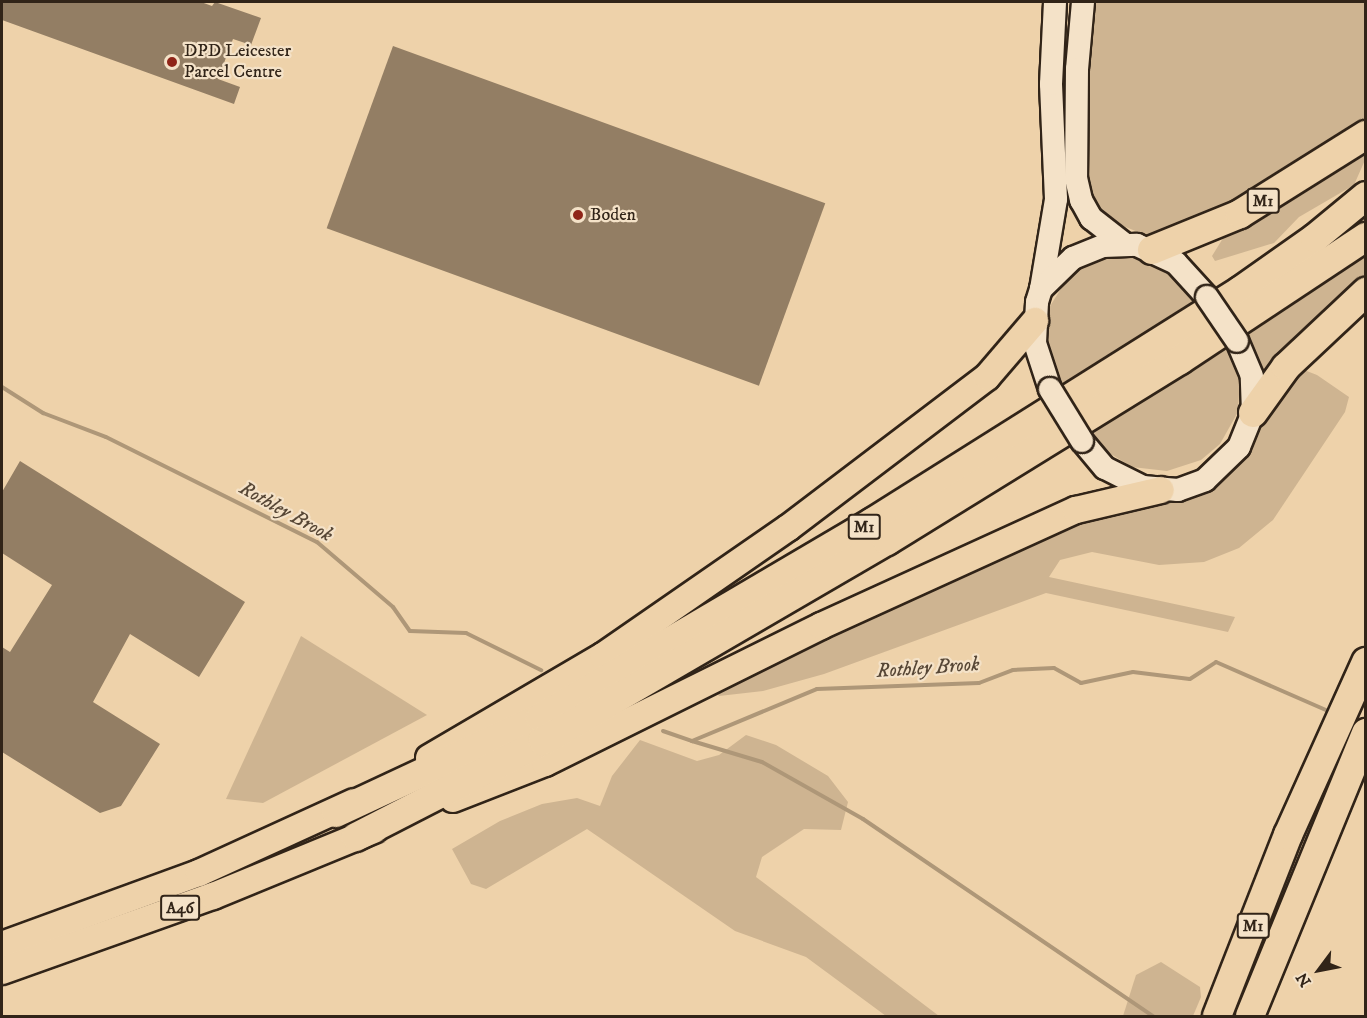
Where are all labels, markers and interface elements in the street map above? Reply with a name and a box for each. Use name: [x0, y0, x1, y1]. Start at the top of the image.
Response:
place label: DPD Leicester Parcel Centre: [184, 41, 291, 84]
marker: DPD Leicester Parcel Centre: [165, 55, 179, 69]
road number: M1: [1246, 188, 1280, 214]
place label: Boden: [590, 204, 636, 226]
marker: Boden: [571, 208, 585, 222]
water label: Rothley Brook: [235, 477, 337, 547]
road number: M1: [848, 514, 880, 540]
water label: Rothley Brook: [876, 652, 980, 684]
road number: A46: [159, 895, 201, 921]
road number: M1: [1236, 913, 1270, 939]
north arrow: [1289, 940, 1349, 1000]
text: N: [1292, 969, 1316, 990]

